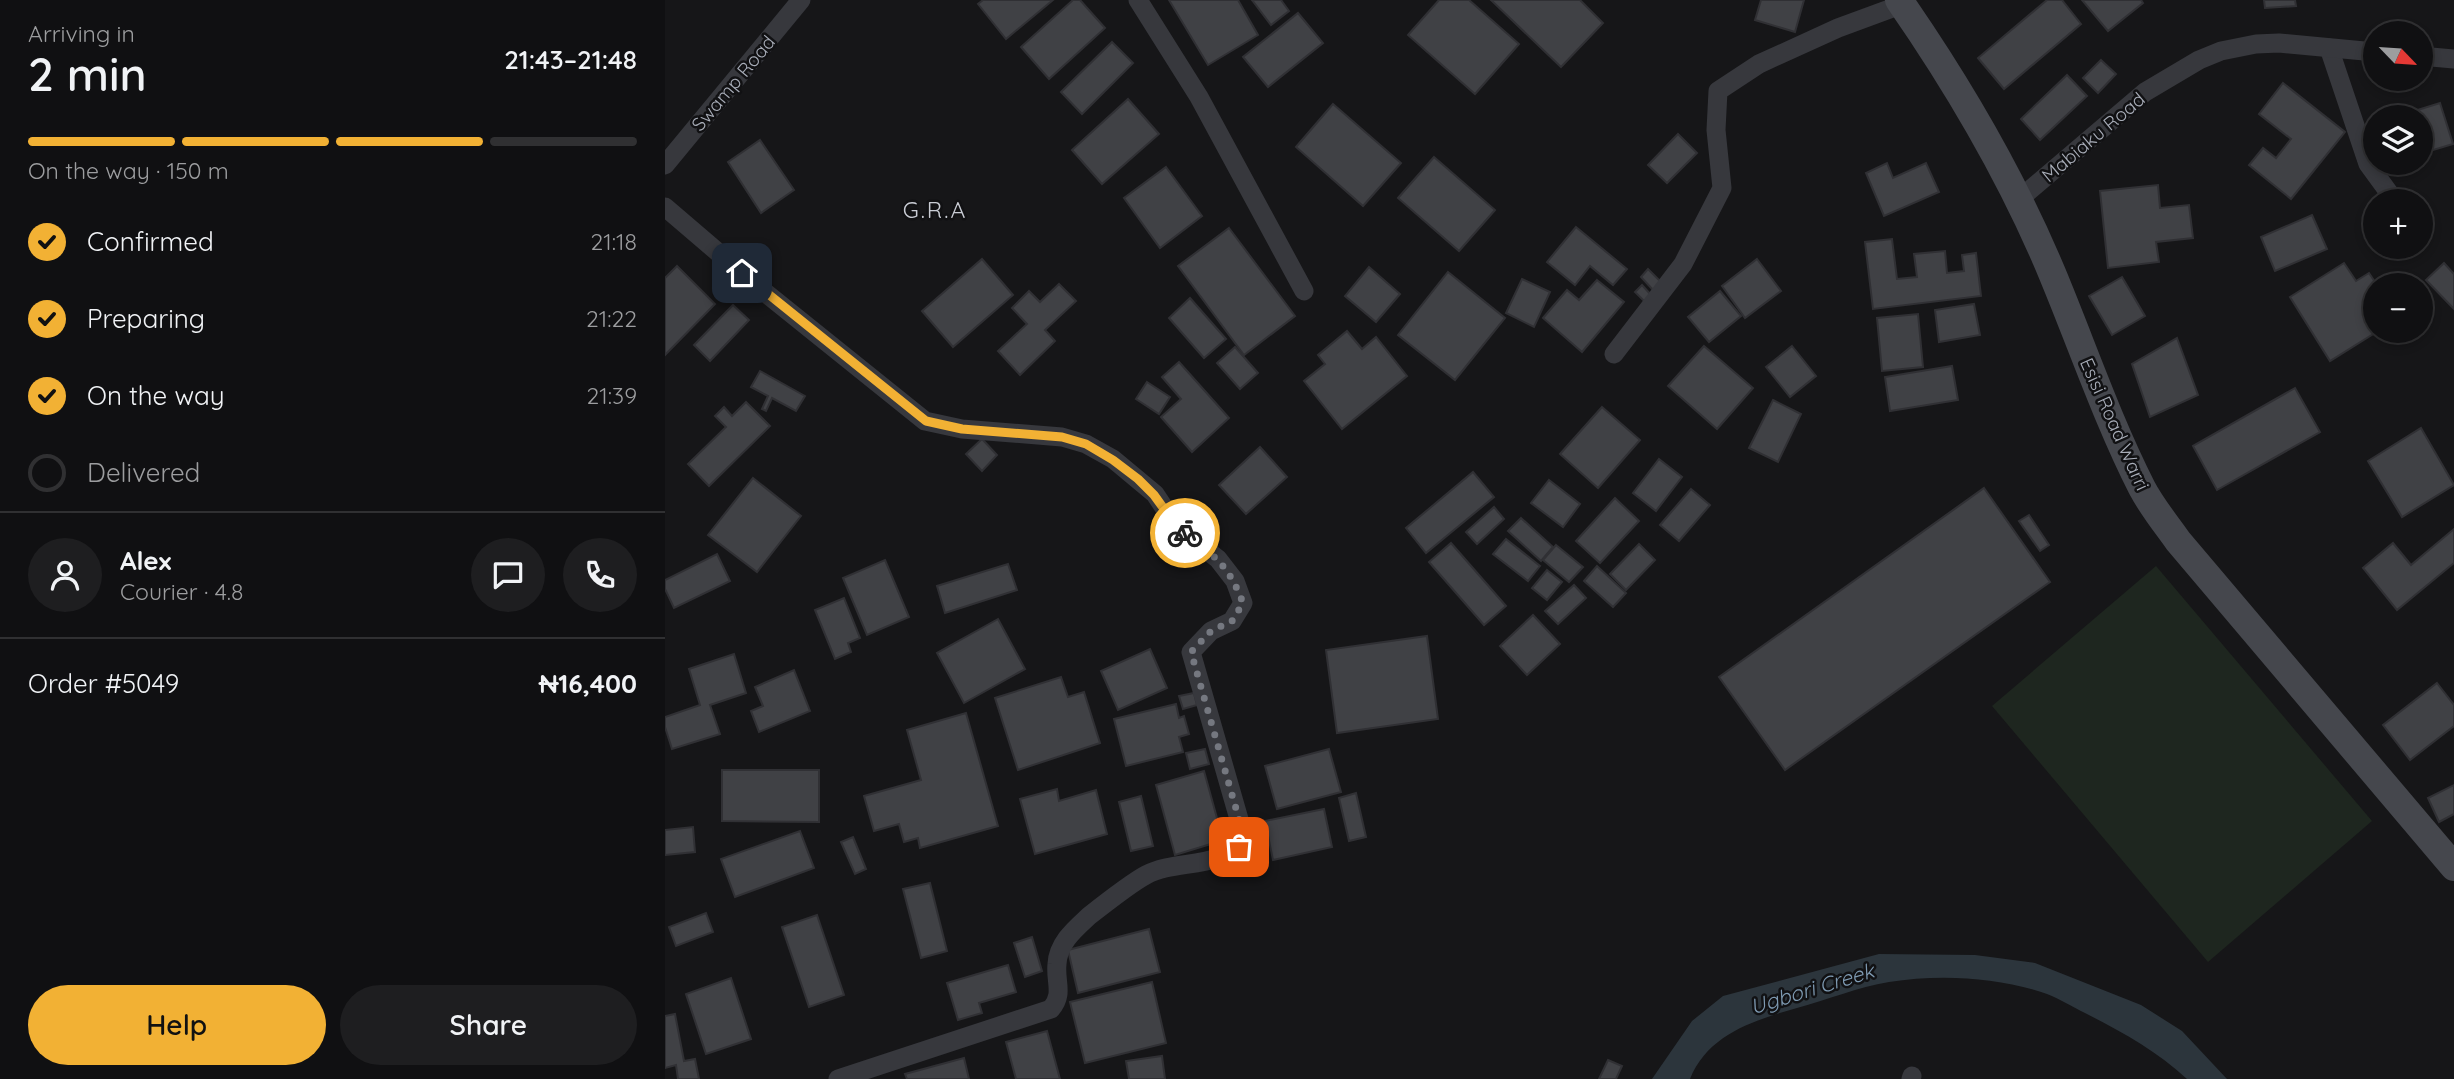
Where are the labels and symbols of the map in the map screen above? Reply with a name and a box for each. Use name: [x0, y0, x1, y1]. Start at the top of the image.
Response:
north arrow: [2363, 21, 2433, 91]
street label: Swamp Road: [686, 30, 780, 136]
street label: Mabiaku Road: [2036, 87, 2150, 187]
district label: G.R.A: [903, 195, 967, 224]
pin: [712, 243, 772, 303]
street label: Esisi Road Warri: [2075, 354, 2155, 494]
courier: [1150, 498, 1220, 568]
pin: [1209, 817, 1269, 877]
water label: Ugbori Creek: [1747, 956, 1879, 1019]

